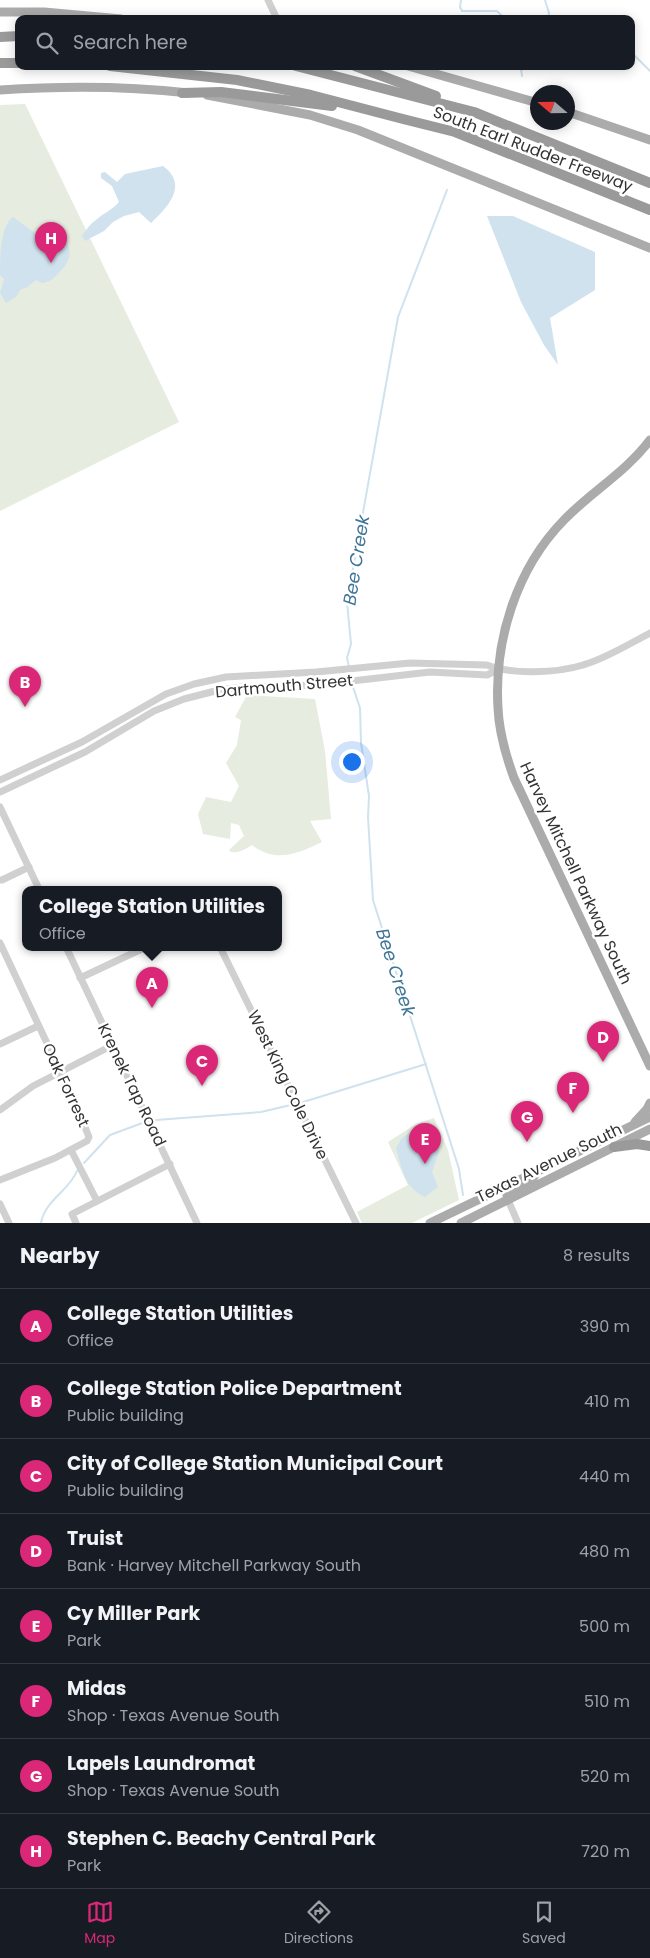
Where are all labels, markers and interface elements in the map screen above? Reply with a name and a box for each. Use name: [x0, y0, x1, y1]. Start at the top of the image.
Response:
search box: [15, 15, 635, 70]
icon: search: [33, 29, 61, 57]
text: Search here: [73, 29, 187, 56]
north arrow: [530, 85, 575, 130]
street label: South Earl Rudder Freeway: [430, 100, 636, 198]
pin: H: [35, 222, 67, 263]
water label: Bee Creek: [337, 512, 376, 607]
pin: B: [9, 666, 41, 707]
street label: Dartmouth Street: [214, 669, 354, 703]
your location: [339, 749, 365, 775]
street label: Harvey Mitchell Parkway South: [514, 758, 638, 988]
popup: [22, 886, 282, 951]
text: College Station Utilities: [39, 893, 265, 920]
text: Office: [39, 922, 86, 945]
water label: Bee Creek: [370, 925, 422, 1020]
pin: A: [136, 967, 168, 1008]
street label: West King Cole Drive: [242, 1006, 334, 1164]
street label: Krenek Tap Road: [92, 1020, 172, 1150]
pin: D: [587, 1021, 619, 1062]
street label: Oak Forrest: [37, 1039, 96, 1131]
pin: C: [186, 1045, 218, 1086]
pin: F: [557, 1072, 589, 1113]
pin: G: [511, 1101, 543, 1142]
street label: Texas Avenue South: [472, 1118, 626, 1208]
pin: E: [409, 1123, 441, 1164]
text: Nearby: [20, 1241, 100, 1270]
text: 8 results: [563, 1244, 630, 1267]
text: College Station Utilities: [67, 1300, 293, 1327]
text: A: [30, 1315, 42, 1338]
text: 390 m: [580, 1315, 630, 1338]
text: Office: [67, 1329, 114, 1352]
text: College Station Police Department: [67, 1375, 402, 1402]
text: B: [31, 1390, 41, 1413]
text: 410 m: [584, 1390, 630, 1413]
text: Public building: [67, 1404, 184, 1427]
text: City of College Station Municipal Court: [67, 1450, 443, 1477]
text: C: [30, 1465, 42, 1488]
text: 440 m: [579, 1465, 630, 1488]
text: Public building: [67, 1479, 184, 1502]
text: Truist: [67, 1525, 123, 1552]
text: D: [30, 1540, 42, 1563]
text: 480 m: [579, 1540, 630, 1563]
text: Bank · Harvey Mitchell Parkway South: [67, 1554, 361, 1577]
text: Cy Miller Park: [67, 1600, 200, 1627]
text: E: [32, 1615, 40, 1638]
text: 500 m: [579, 1615, 630, 1638]
text: Park: [67, 1629, 101, 1652]
text: Midas: [67, 1675, 126, 1702]
text: F: [32, 1690, 40, 1713]
text: 510 m: [584, 1690, 630, 1713]
text: Shop · Texas Avenue South: [67, 1704, 280, 1727]
text: Lapels Laundromat: [67, 1750, 255, 1777]
text: G: [30, 1765, 42, 1788]
text: 520 m: [580, 1765, 630, 1788]
text: Shop · Texas Avenue South: [67, 1779, 280, 1802]
text: Stephen C. Beachy Central Park: [67, 1825, 376, 1852]
text: H: [30, 1840, 42, 1863]
text: 720 m: [581, 1840, 630, 1863]
text: Park: [67, 1854, 101, 1877]
tab: Map: [84, 1898, 115, 1949]
tab: Directions: [284, 1898, 353, 1949]
tab: Saved: [522, 1898, 566, 1949]

